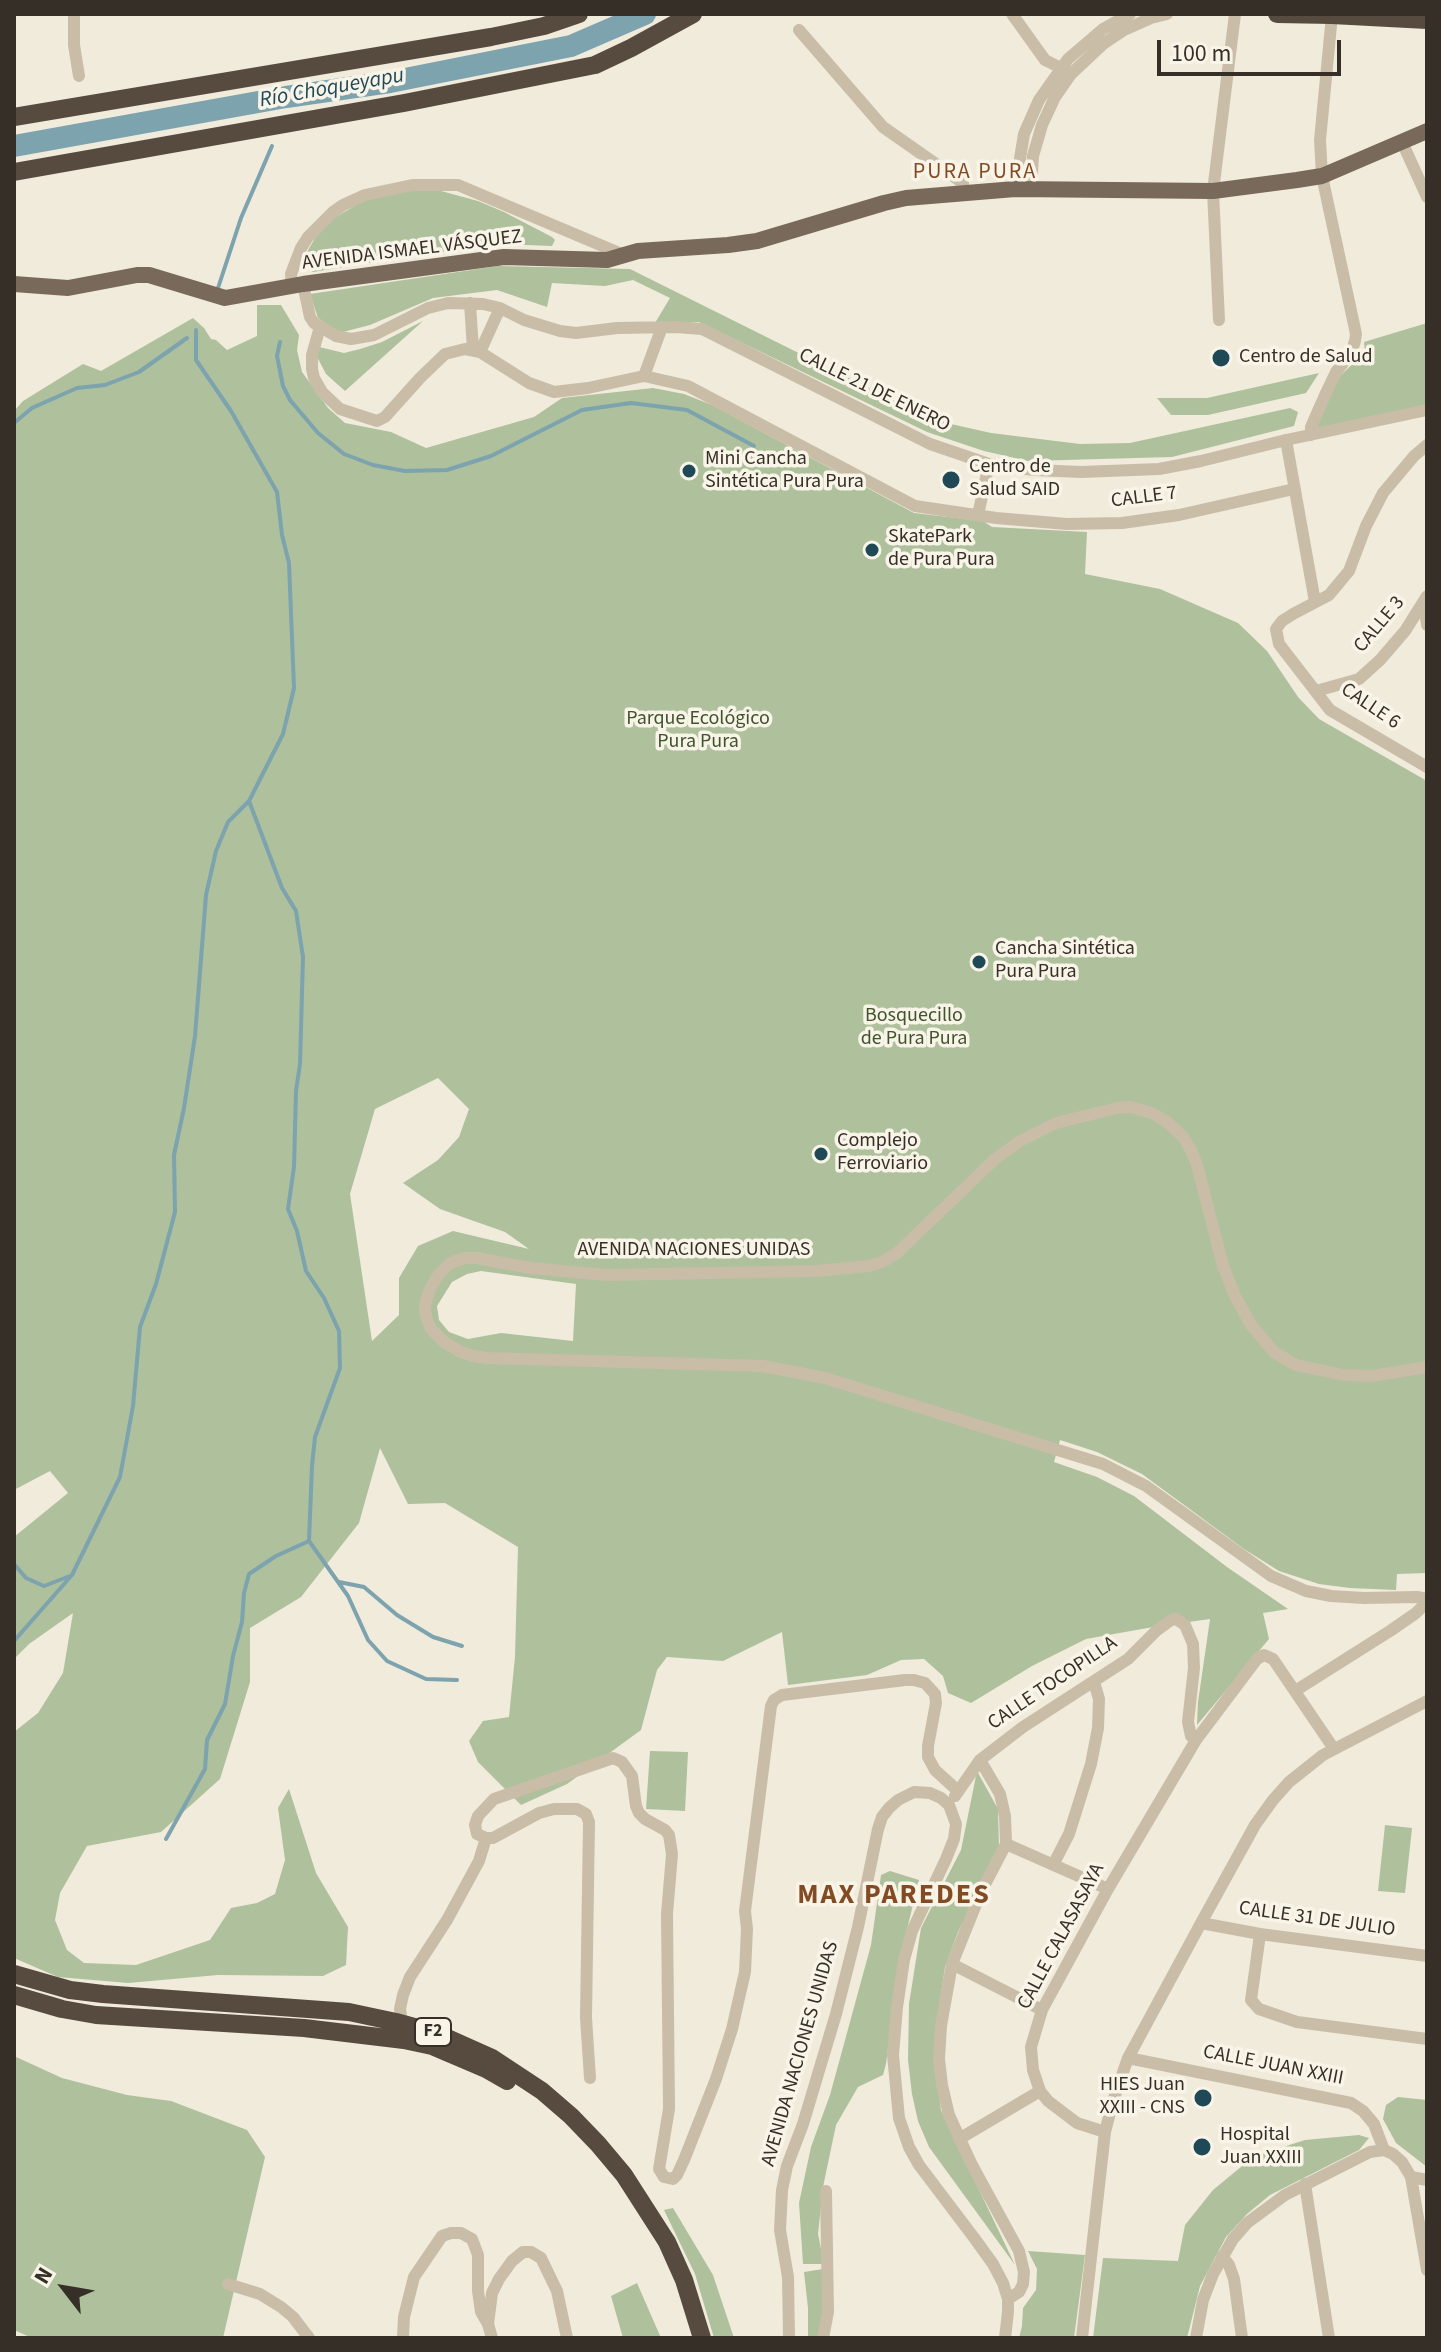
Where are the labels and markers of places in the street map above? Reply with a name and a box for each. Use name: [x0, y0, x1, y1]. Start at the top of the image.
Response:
place label: Centro de Salud: [1239, 346, 1372, 370]
marker: Centro de Salud: [1210, 347, 1232, 369]
place label: Mini Cancha Sintética Pura Pura: [705, 448, 864, 495]
place label: Centro de Salud SAID: [969, 456, 1060, 503]
marker: Mini Cancha Sintética Pura Pura: [680, 462, 698, 480]
marker: Centro de Salud SAID: [940, 469, 962, 491]
place label: SkatePark de Pura Pura: [888, 526, 995, 573]
marker: SkatePark de Pura Pura: [863, 541, 881, 559]
place label: Cancha Sintética Pura Pura: [995, 938, 1135, 985]
marker: Cancha Sintética Pura Pura: [970, 953, 988, 971]
place label: Complejo Ferroviario: [837, 1130, 928, 1177]
marker: Complejo Ferroviario: [812, 1145, 830, 1163]
place label: HIES Juan XXIII - CNS: [1099, 2074, 1185, 2121]
marker: HIES Juan XXIII - CNS: [1192, 2087, 1214, 2109]
place label: Hospital Juan XXIII: [1220, 2124, 1302, 2171]
marker: Hospital Juan XXIII: [1191, 2136, 1213, 2158]

